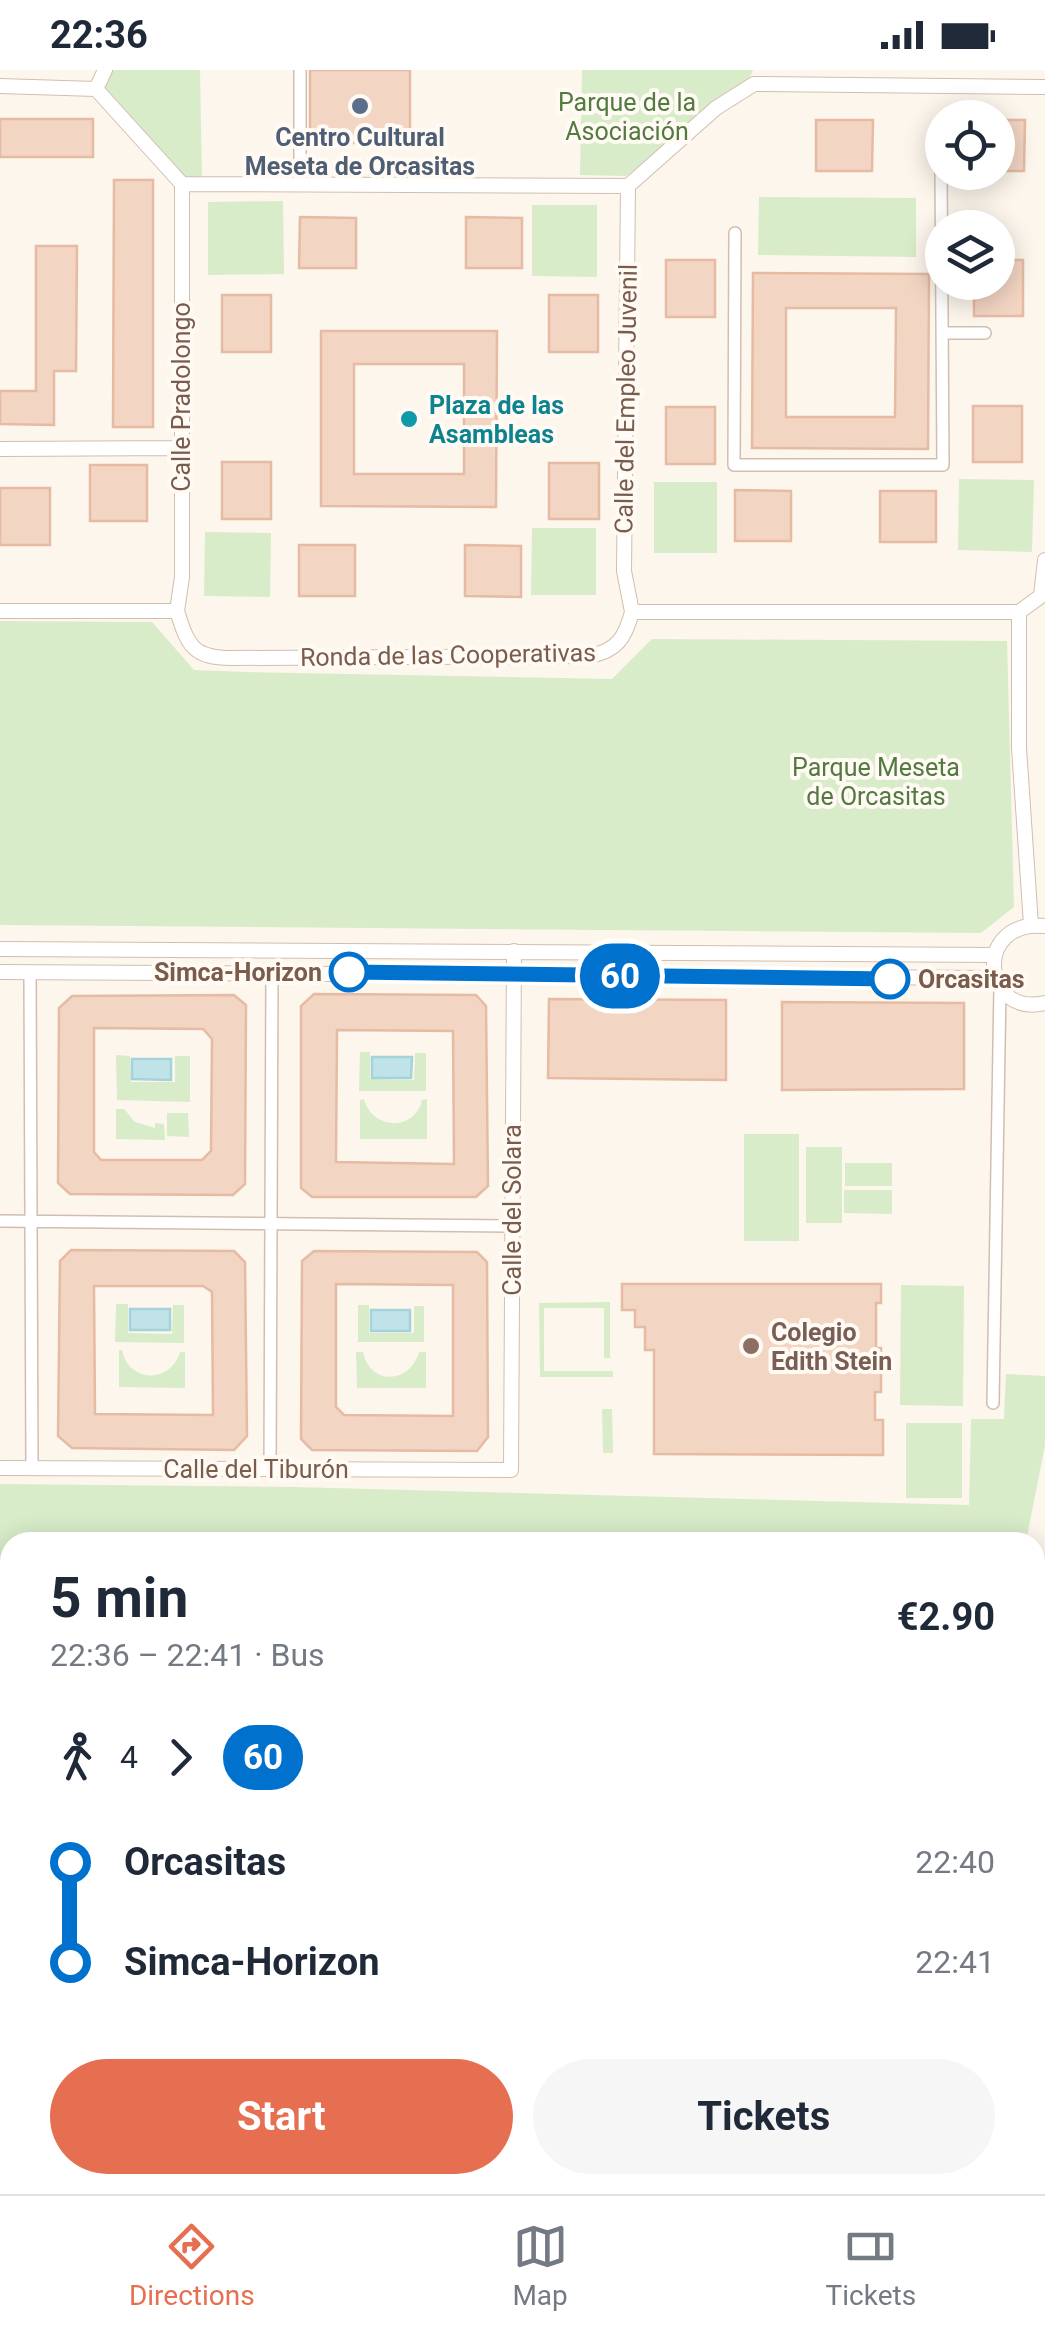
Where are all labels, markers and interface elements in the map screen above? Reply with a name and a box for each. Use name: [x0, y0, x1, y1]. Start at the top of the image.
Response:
text: 22:36: [50, 13, 148, 57]
park label: Parque de la Asociación: [558, 88, 696, 146]
marker: Centro Cultural Meseta de Orcasitas: [349, 95, 371, 117]
map controls: [925, 100, 1015, 300]
button: locate: [925, 100, 1015, 190]
place label: Centro Cultural Meseta de Orcasitas: [245, 123, 475, 181]
button: layers: [925, 210, 1015, 300]
street label: Calle del Empleo Juvenil: [609, 264, 643, 534]
street label: Calle Pradolongo: [167, 302, 196, 492]
place label: Plaza de las Asambleas: [429, 391, 564, 449]
marker: Plaza de las Asambleas: [398, 408, 420, 430]
street label: Ronda de las Cooperativas: [300, 638, 596, 672]
park label: Parque Meseta de Orcasitas: [792, 753, 960, 811]
line badge: 60: [575, 944, 665, 1008]
marker: Simca-Horizon: [330, 953, 368, 991]
text: 60: [600, 956, 640, 997]
place label: Simca-Horizon: [154, 958, 322, 987]
marker: Orcasitas: [871, 960, 909, 998]
place label: Orcasitas: [918, 965, 1025, 994]
street label: Calle del Solara: [498, 1124, 527, 1296]
place label: Colegio Edith Stein: [771, 1318, 892, 1376]
marker: Colegio Edith Stein: [740, 1335, 762, 1357]
street label: Calle del Tiburón: [163, 1455, 349, 1484]
text: 5 min: [50, 1566, 188, 1630]
text: €2.90: [897, 1595, 995, 1639]
text: 22:36 – 22:41 · Bus: [50, 1636, 325, 1674]
icon: walk: [50, 1730, 105, 1785]
icon: forward: [153, 1730, 208, 1785]
text: 60: [243, 1737, 283, 1778]
text: 4: [120, 1738, 138, 1776]
text: Orcasitas: [124, 1840, 286, 1884]
text: 22:40: [915, 1843, 995, 1881]
text: Simca-Horizon: [124, 1940, 380, 1984]
text: 22:41: [915, 1943, 995, 1981]
button: Start: [50, 2059, 513, 2174]
button: Tickets: [533, 2059, 995, 2174]
tab: Directions: [129, 2219, 255, 2312]
tab: Map: [512, 2219, 568, 2312]
tab: Tickets: [826, 2219, 916, 2312]

